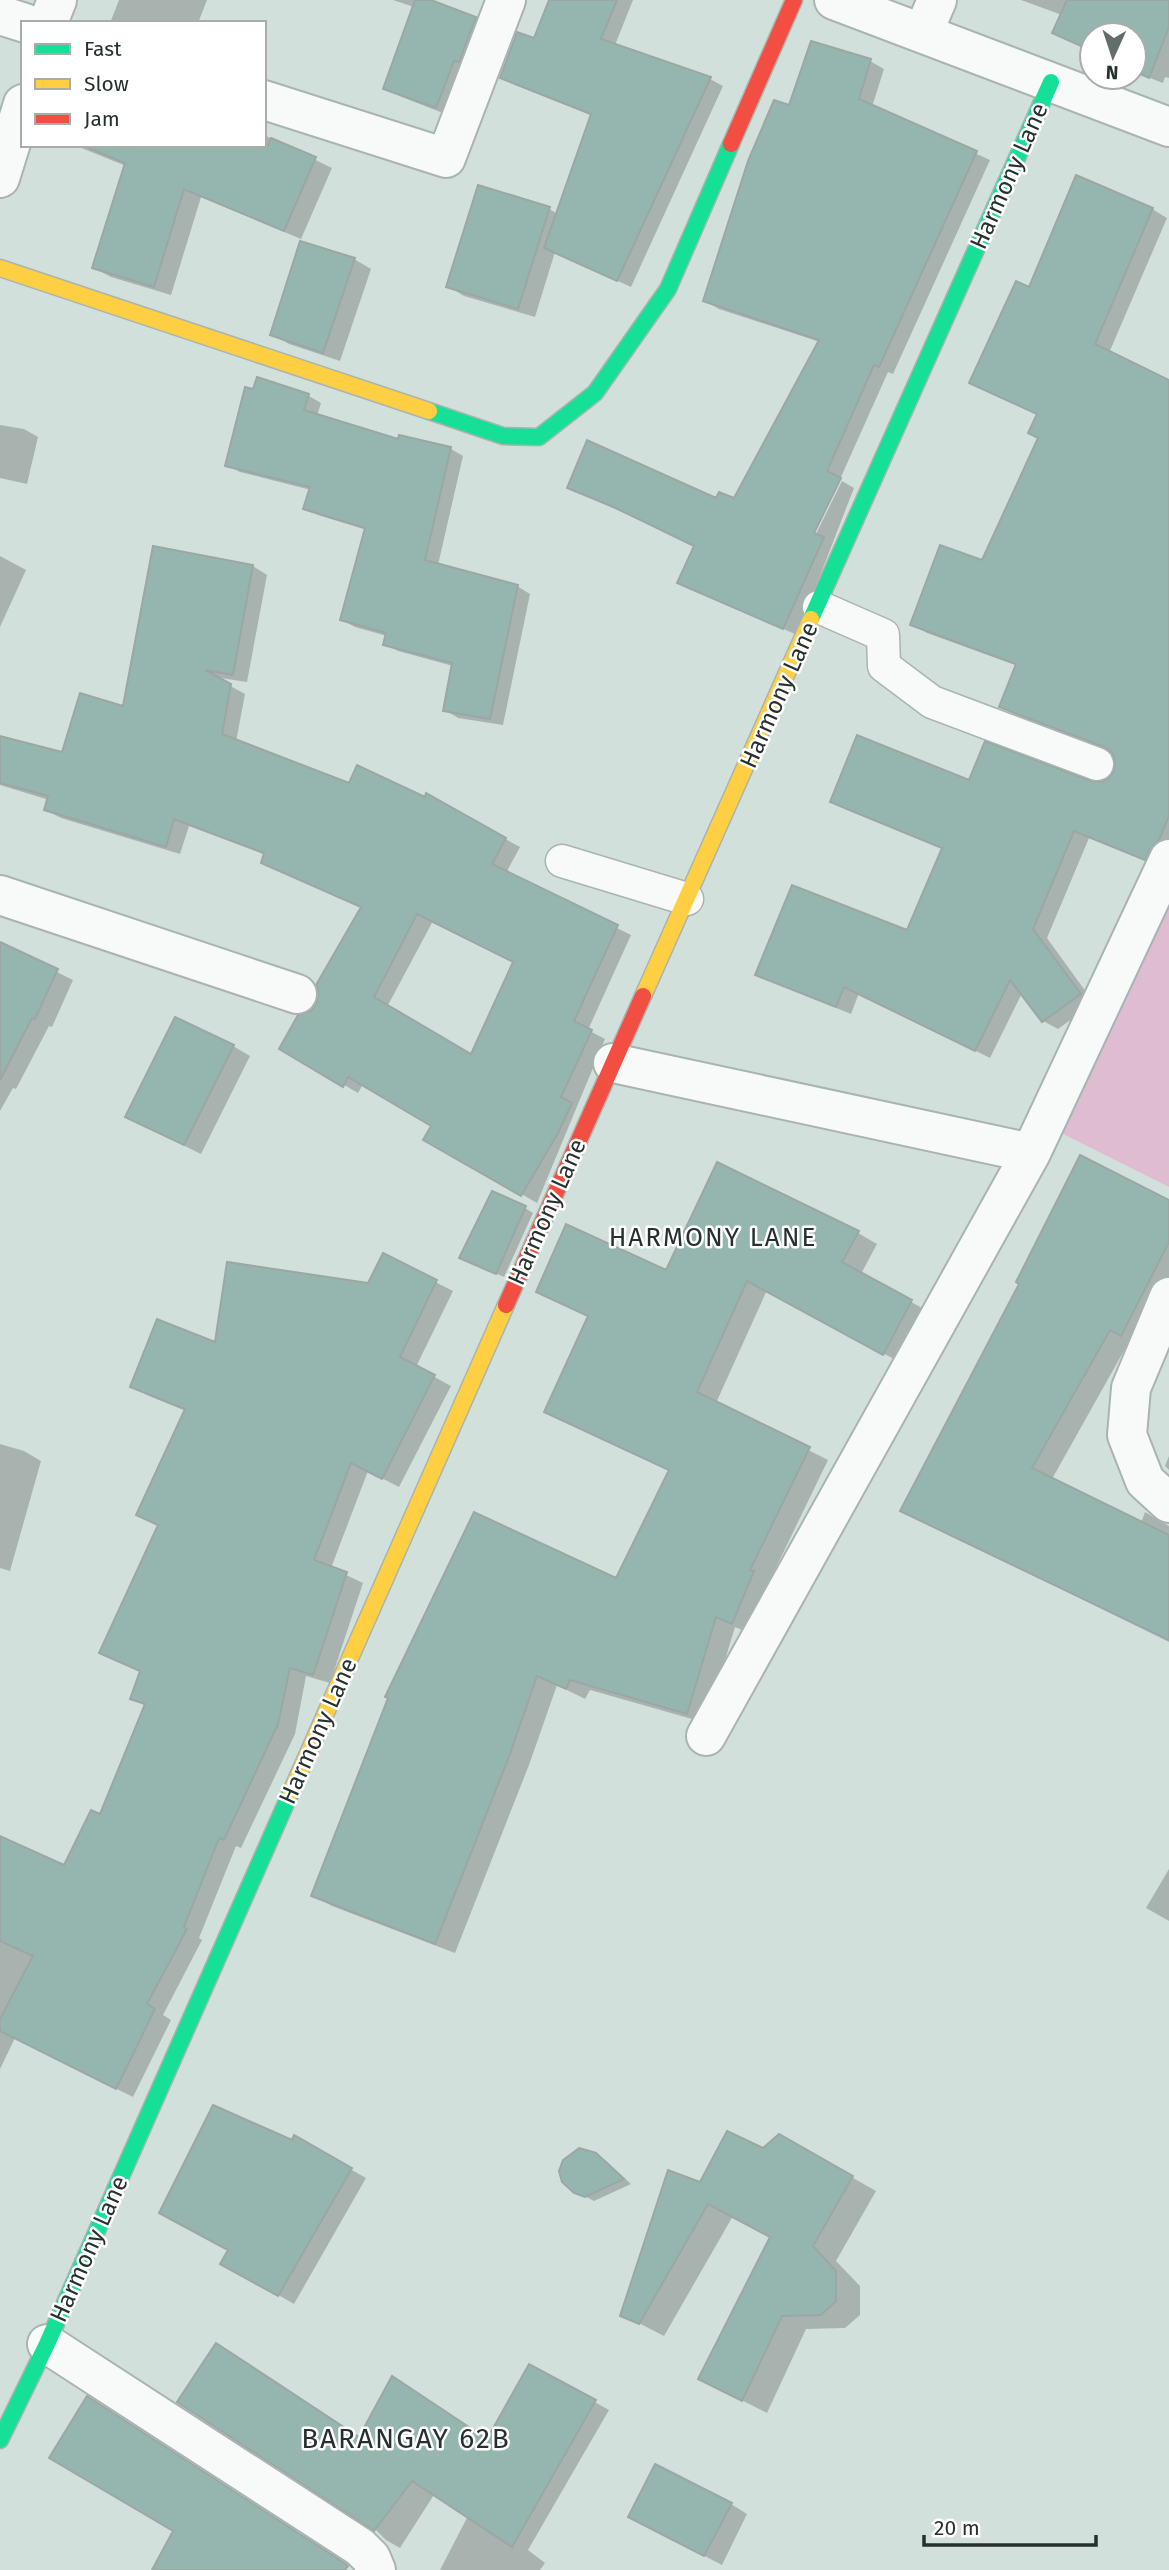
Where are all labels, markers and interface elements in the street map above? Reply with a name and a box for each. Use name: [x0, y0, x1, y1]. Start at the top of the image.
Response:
legend: [21, 21, 266, 147]
north arrow: [1078, 21, 1148, 91]
text: Fast: [84, 36, 122, 62]
text: N: [1105, 61, 1119, 84]
text: Slow: [84, 71, 129, 97]
street label: Harmony Lane: [964, 98, 1054, 254]
text: Jam: [84, 106, 120, 132]
street label: Harmony Lane: [734, 617, 824, 773]
street label: Harmony Lane: [502, 1134, 592, 1290]
district label: HARMONY LANE: [609, 1222, 817, 1253]
street label: Harmony Lane: [273, 1653, 363, 1809]
street label: Harmony Lane: [44, 2171, 134, 2327]
district label: BARANGAY 62B: [301, 2422, 511, 2455]
scale bar: [924, 2504, 1096, 2548]
text: 20 m: [934, 2515, 980, 2541]

